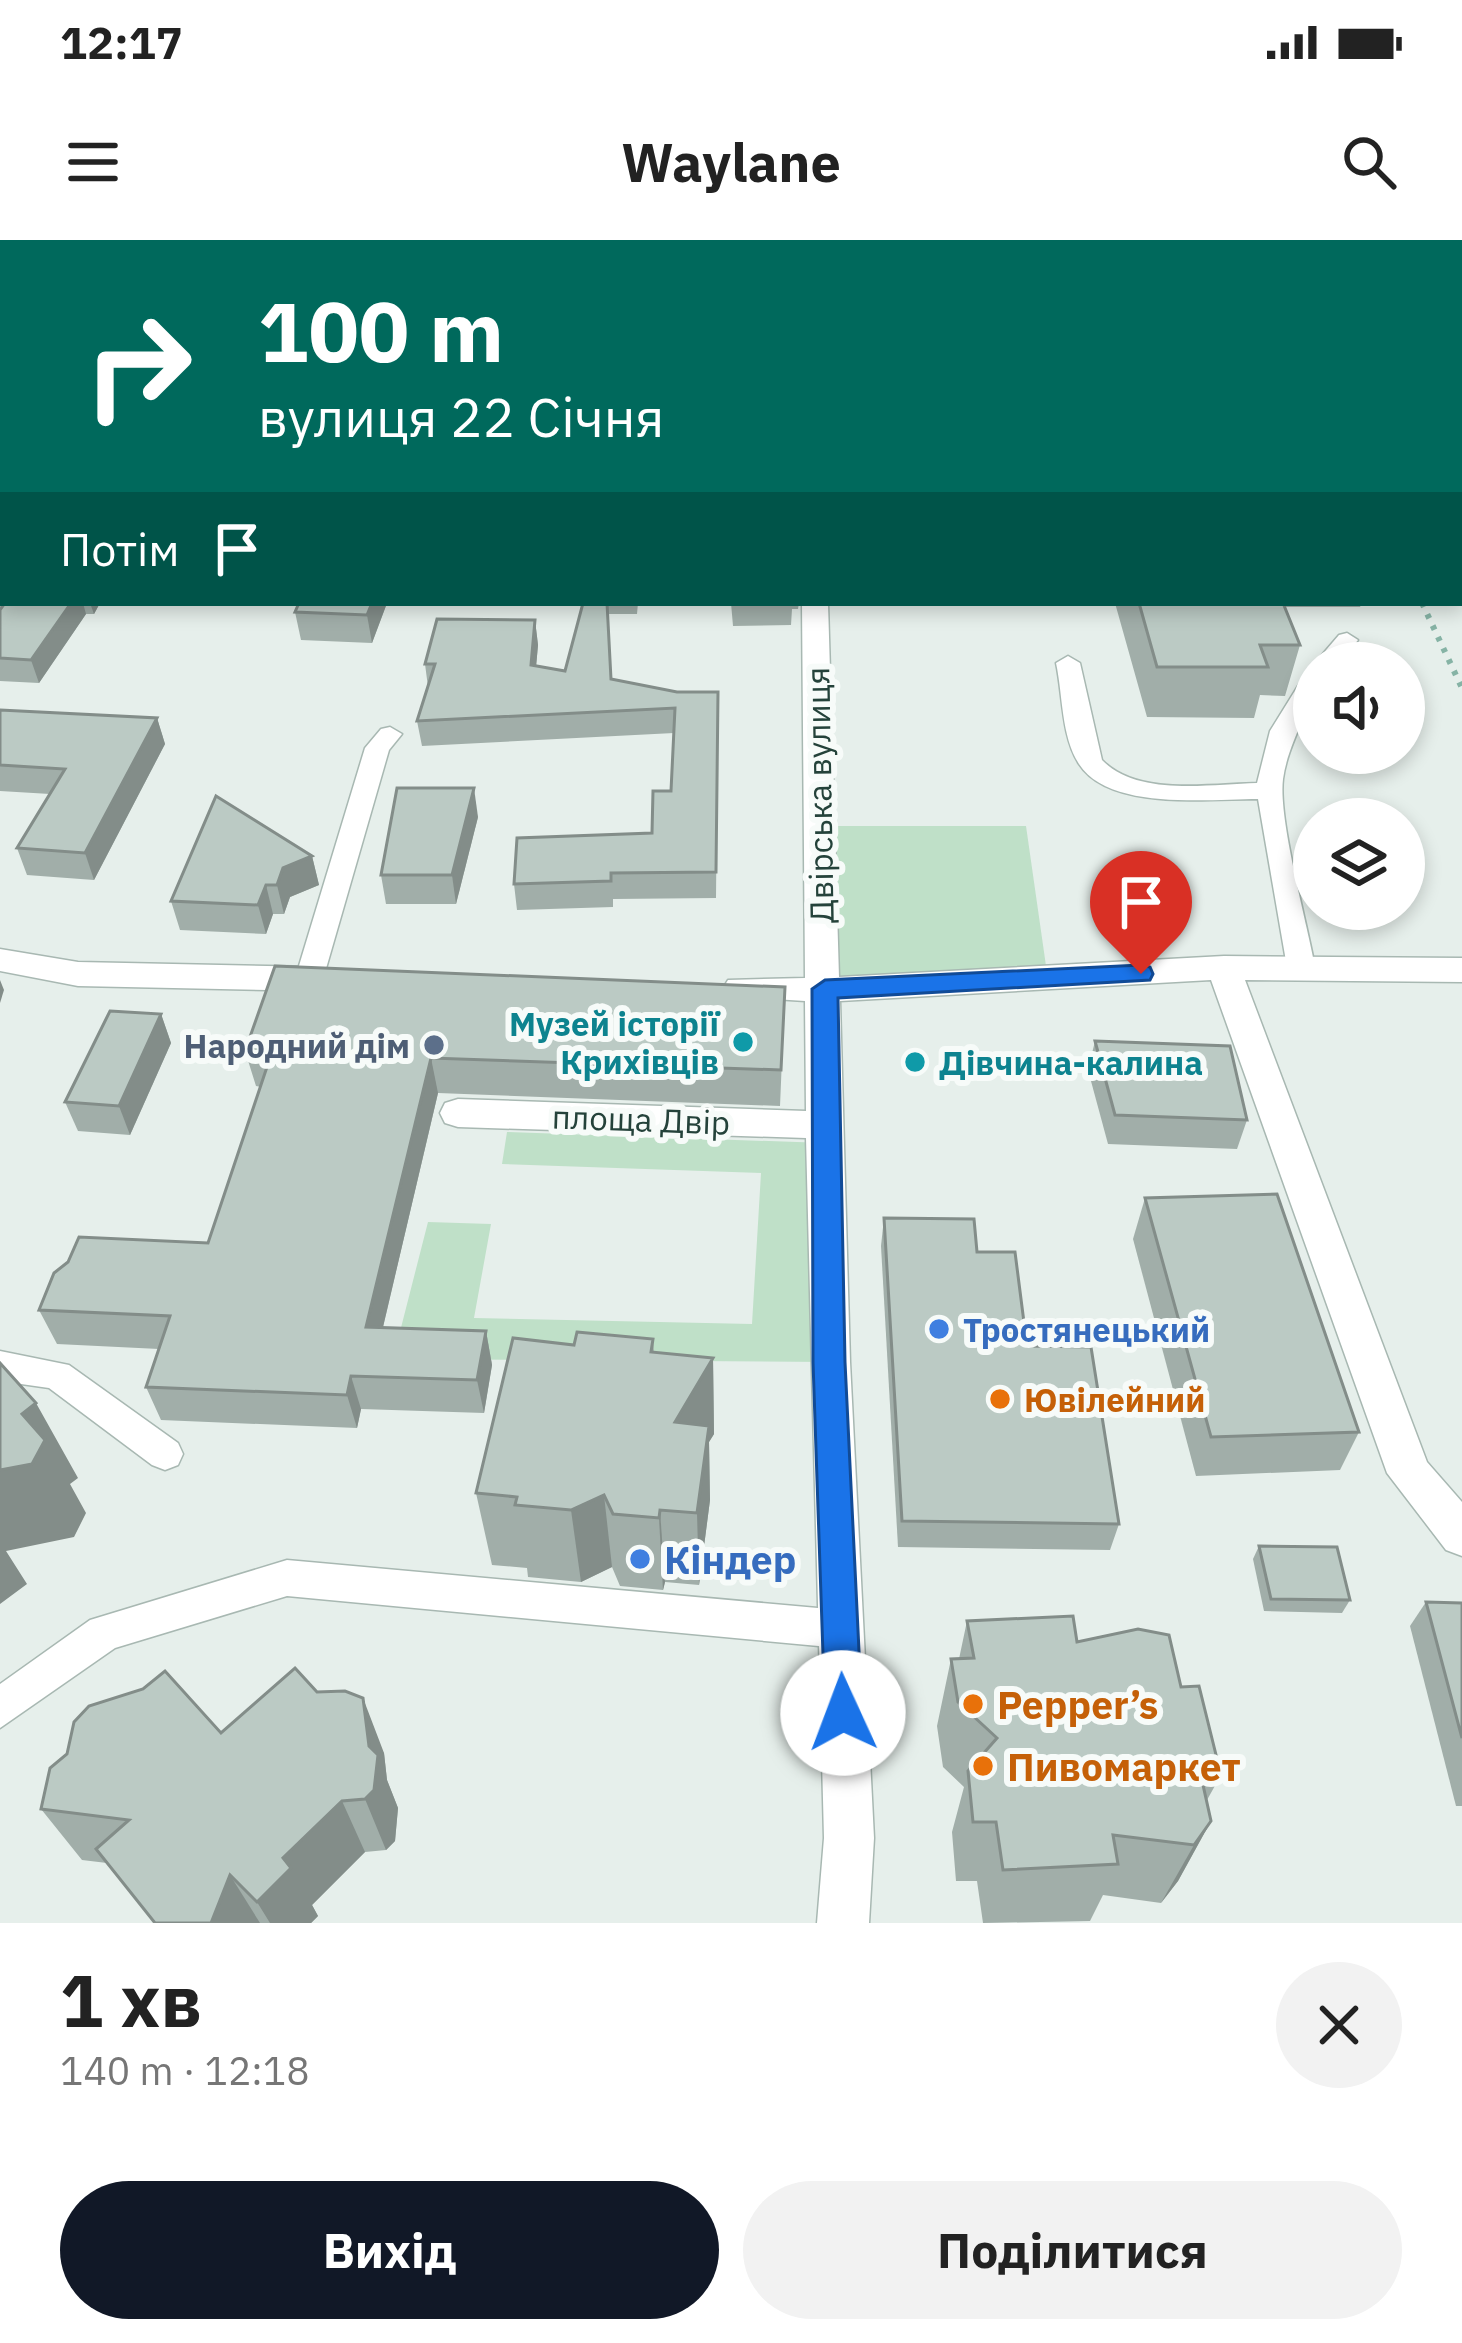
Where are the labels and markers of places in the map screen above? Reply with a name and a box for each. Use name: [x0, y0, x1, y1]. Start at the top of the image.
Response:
pin: [1090, 851, 1192, 974]
place label: Музей історії Крихівців: [509, 1002, 721, 1083]
place label: Народний дім: [184, 1024, 410, 1067]
marker: Музей історії Крихівців: [730, 1029, 756, 1055]
marker: Народний дім: [421, 1032, 447, 1058]
place label: Дівчина-калина: [939, 1041, 1203, 1084]
marker: Дівчина-калина: [902, 1049, 928, 1075]
place label: Тростянецький: [963, 1308, 1210, 1351]
marker: Тростянецький: [926, 1316, 952, 1342]
place label: Ювілейний: [1024, 1378, 1205, 1421]
marker: Ювілейний: [987, 1386, 1013, 1412]
place label: Кіндер: [664, 1534, 796, 1585]
marker: Кіндер: [627, 1546, 653, 1572]
place label: Pepper’s: [997, 1679, 1158, 1730]
marker: Pepper’s: [960, 1691, 986, 1717]
place label: Пивомаркет: [1007, 1741, 1241, 1792]
marker: Пивомаркет: [970, 1753, 996, 1779]

